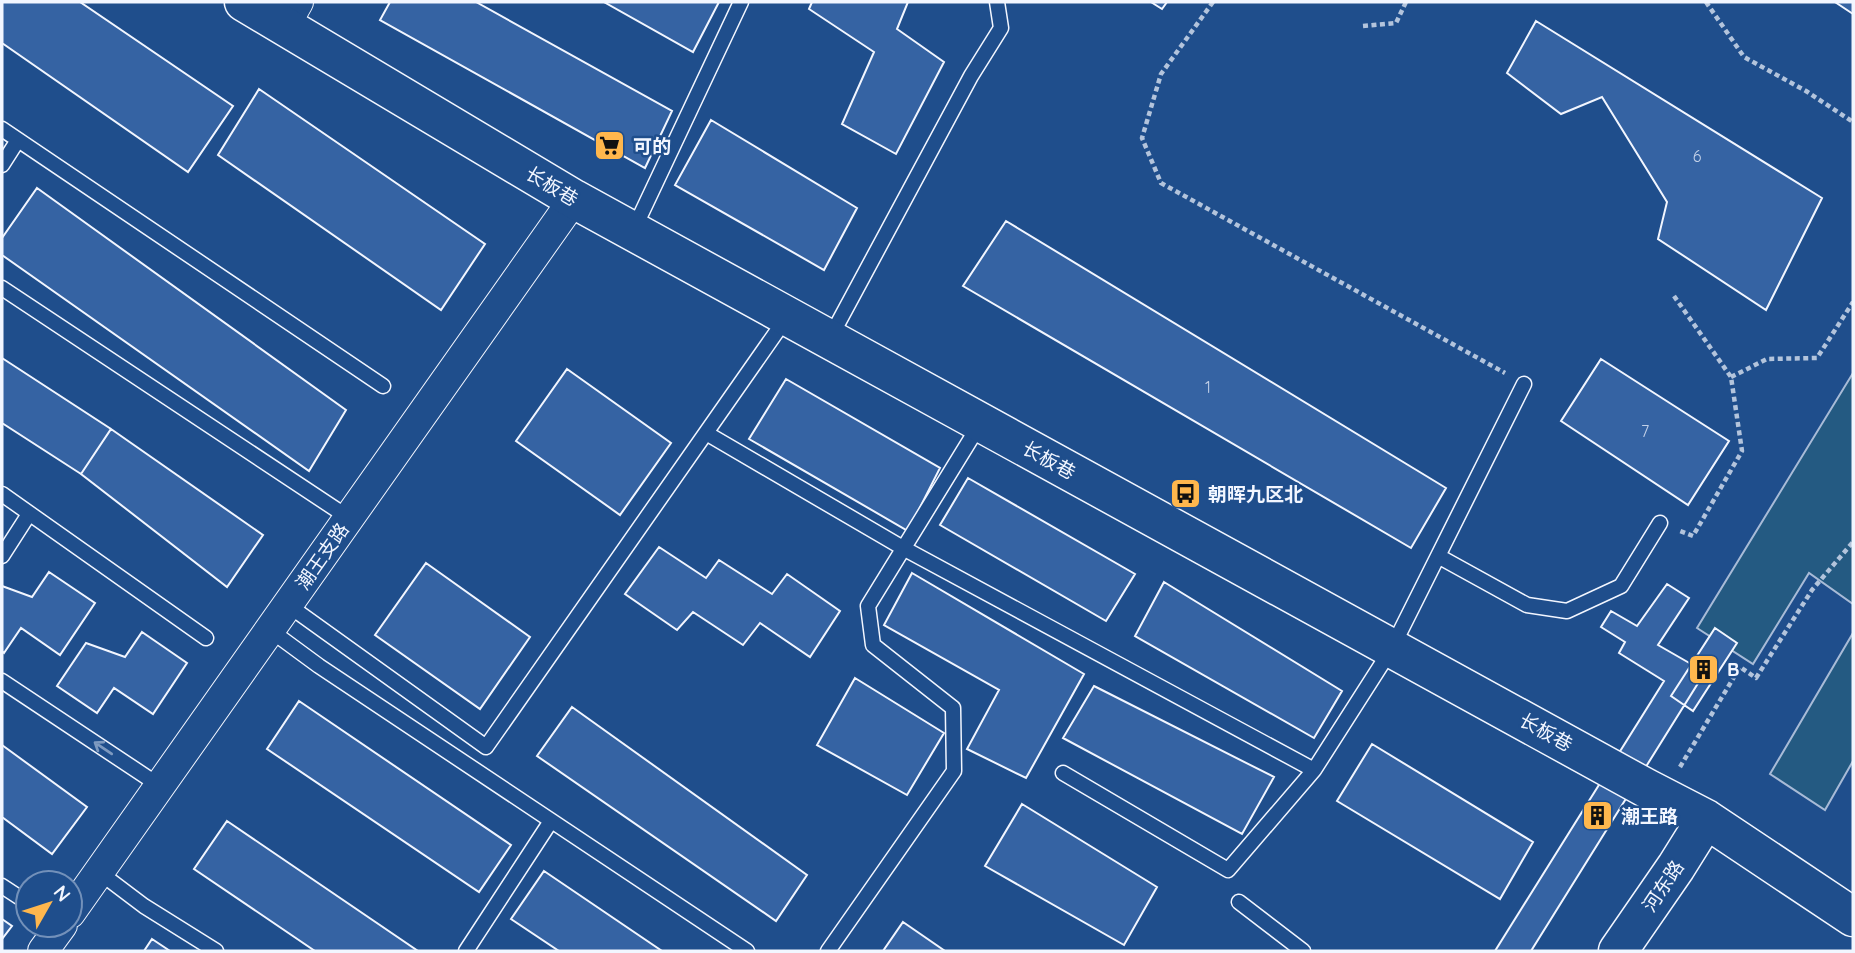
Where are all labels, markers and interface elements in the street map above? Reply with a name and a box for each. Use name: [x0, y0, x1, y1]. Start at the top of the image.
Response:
supermarket icon: 可的: [593, 129, 627, 163]
place label: 可的: [633, 134, 671, 158]
house number: 6: [1693, 146, 1702, 166]
street label: 长板巷: [521, 161, 583, 211]
house number: 1: [1205, 377, 1211, 397]
house number: 7: [1641, 421, 1649, 441]
street label: 长板巷: [1018, 436, 1080, 484]
bus stop icon: 朝晖九区北: [1168, 477, 1202, 511]
place label: 朝晖九区北: [1208, 482, 1303, 506]
street label: 潮王支路: [290, 518, 354, 594]
building icon: B: [1687, 652, 1721, 686]
place label: B: [1727, 657, 1739, 681]
street label: 长板巷: [1515, 708, 1577, 756]
one-way arrow: [94, 741, 113, 755]
building icon: 潮王路: [1581, 799, 1615, 833]
place label: 潮王路: [1621, 804, 1678, 828]
street label: 河东路: [1637, 856, 1689, 916]
north arrow: [14, 869, 84, 939]
text: N: [48, 880, 76, 906]

